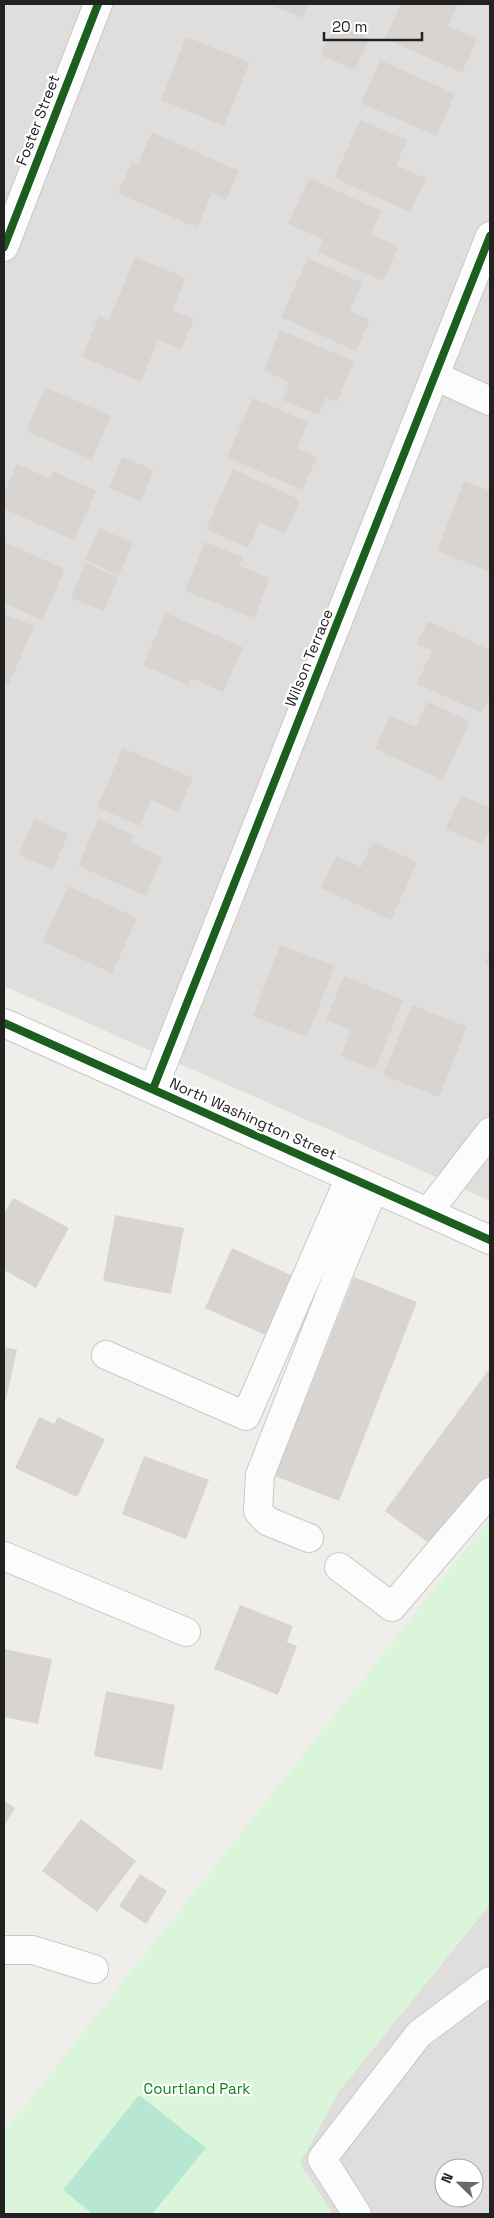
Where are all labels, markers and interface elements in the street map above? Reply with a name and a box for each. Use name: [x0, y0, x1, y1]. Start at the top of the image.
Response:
scale bar: [324, 10, 422, 42]
text: 20 m: [332, 17, 367, 36]
street label: Foster Street: [11, 72, 64, 168]
street label: Wilson Terrace: [280, 606, 337, 710]
street label: North Washington Street: [167, 1073, 340, 1164]
park label: Courtland Park: [144, 2079, 250, 2098]
north arrow: [434, 2158, 484, 2208]
text: N: [437, 2170, 457, 2186]

